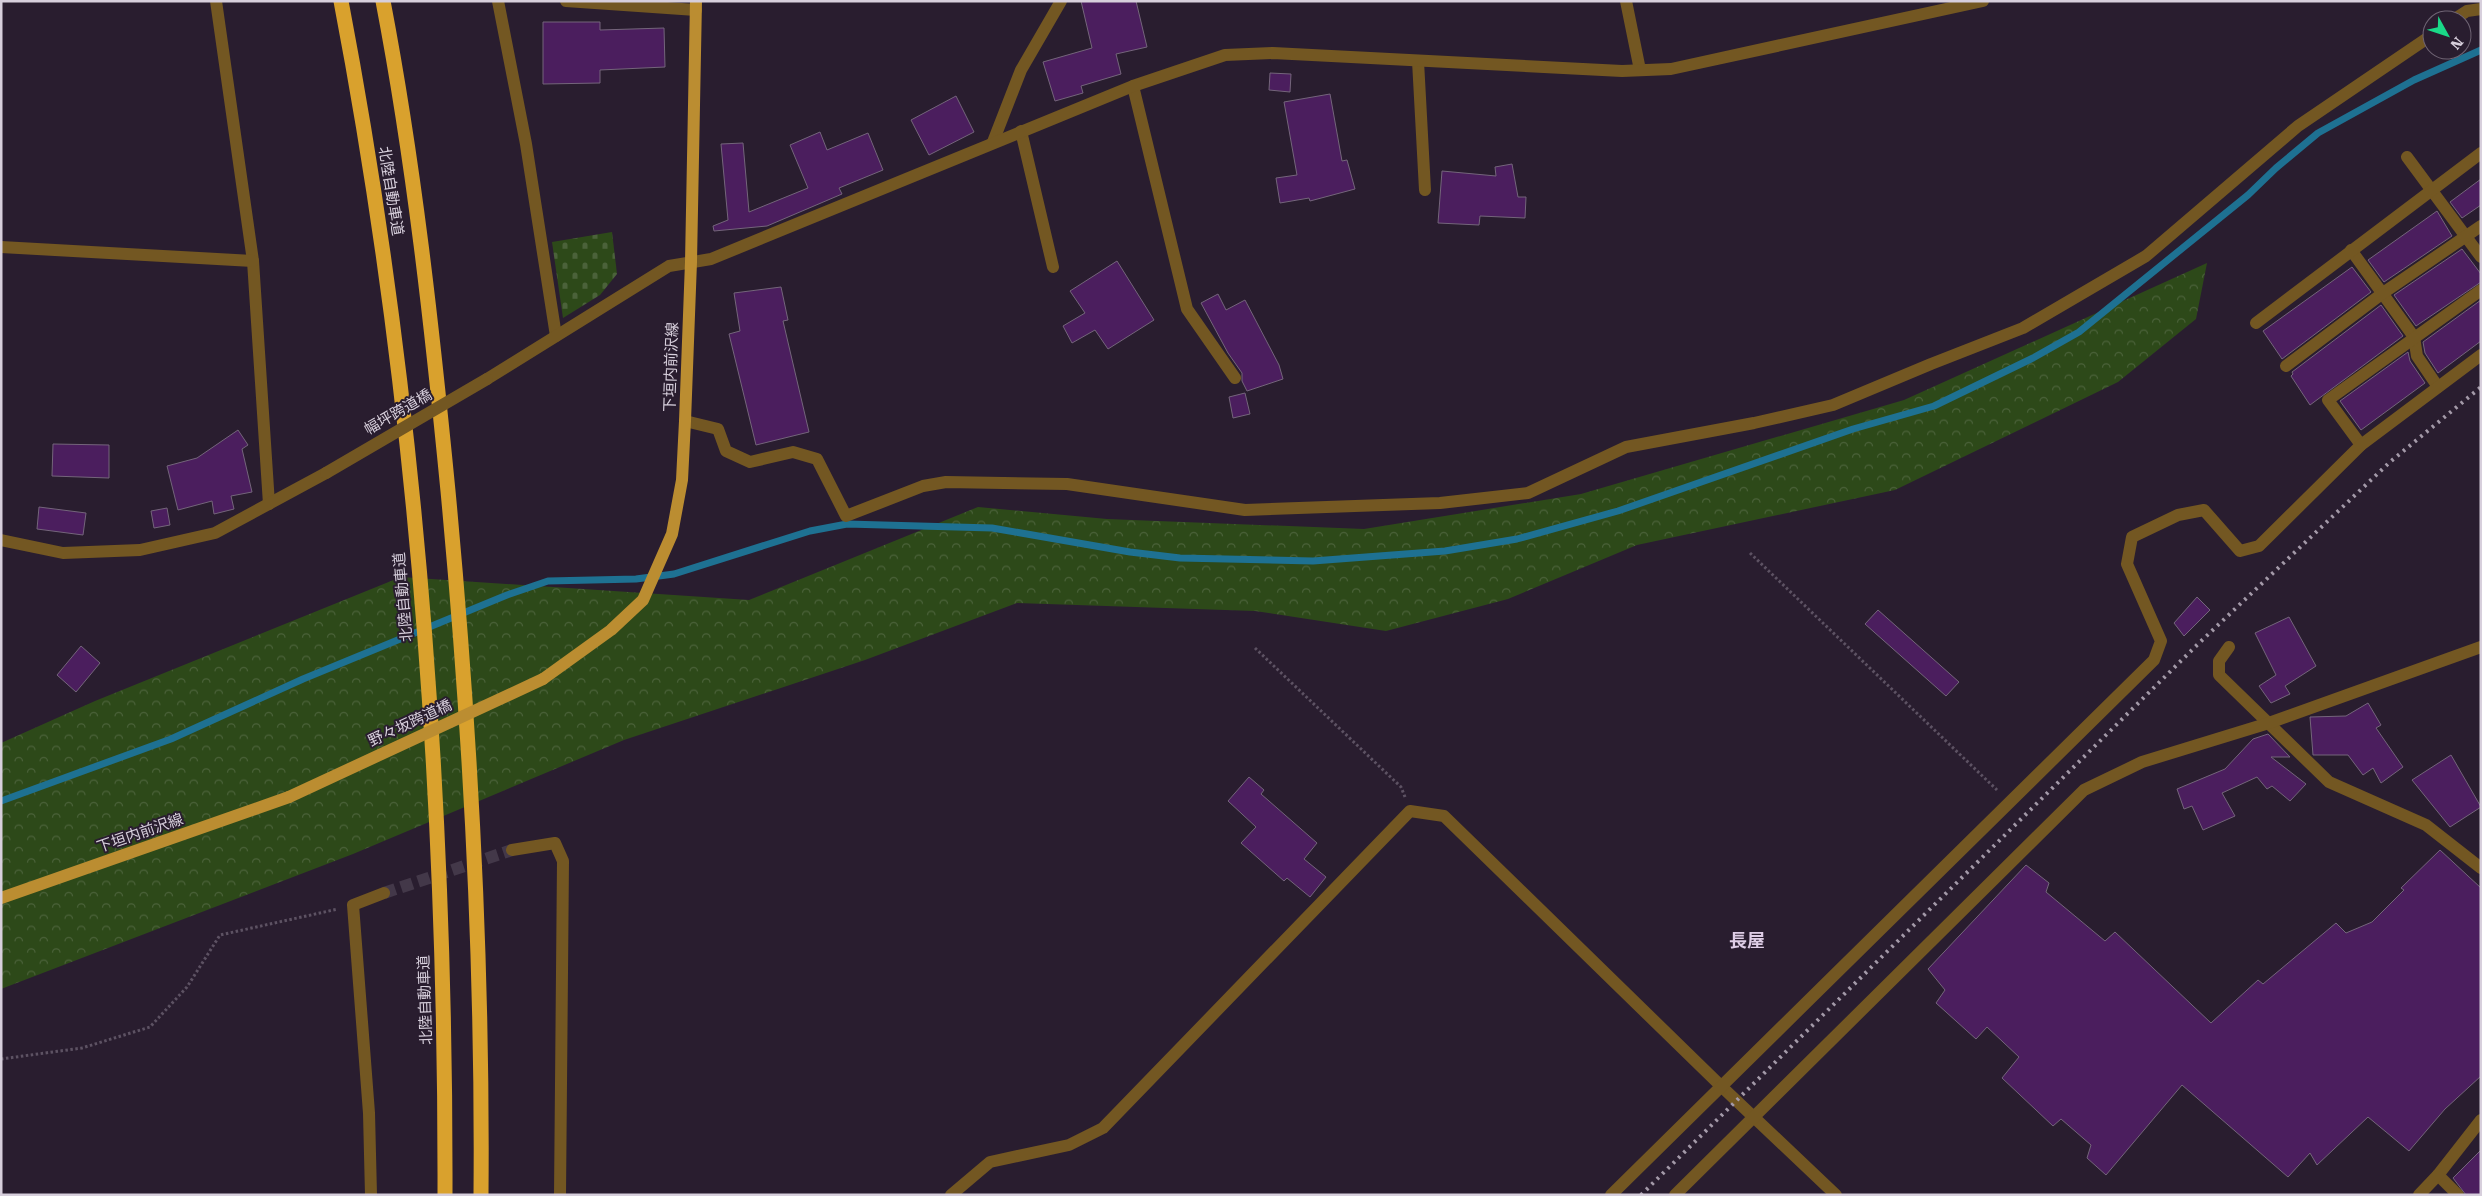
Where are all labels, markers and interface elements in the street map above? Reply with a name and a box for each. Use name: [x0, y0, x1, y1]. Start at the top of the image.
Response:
north arrow: [2422, 10, 2472, 60]
text: N: [2447, 34, 2467, 53]
street label: 北陸自動車道: [375, 145, 407, 237]
street label: 下垣内前沢線: [660, 322, 682, 412]
street label: 幅坪跨道橋: [361, 385, 435, 439]
street label: 北陸自動車道: [390, 551, 416, 643]
street label: 野々坂跨道橋: [365, 696, 455, 750]
street label: 下垣内前沢線: [95, 810, 185, 856]
district label: 長屋: [1729, 930, 1765, 951]
street label: 北陸自動車道: [414, 955, 436, 1045]

